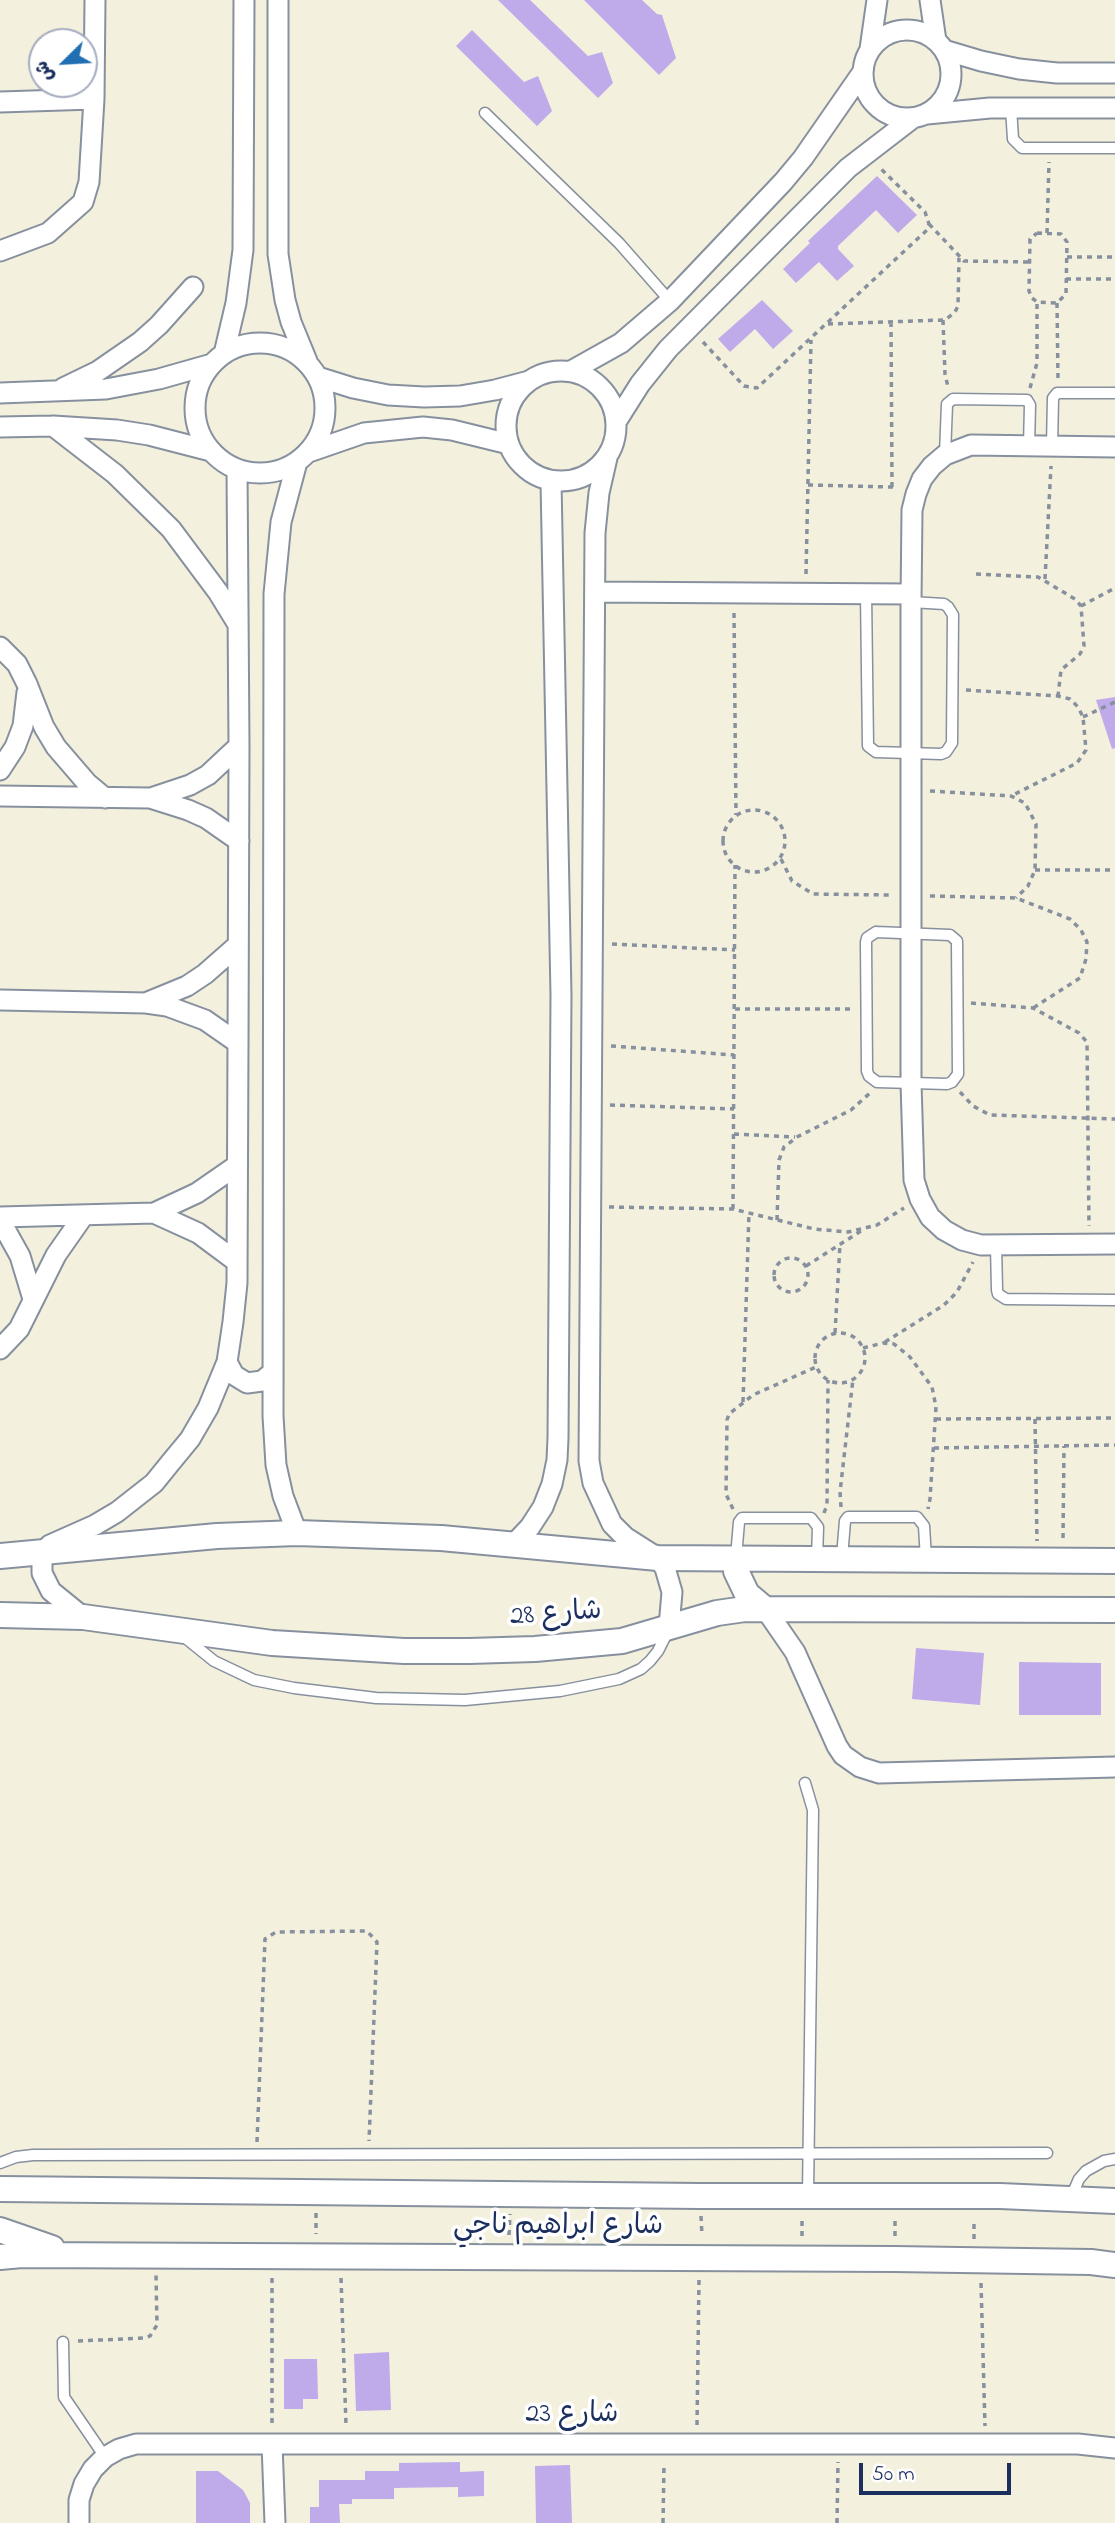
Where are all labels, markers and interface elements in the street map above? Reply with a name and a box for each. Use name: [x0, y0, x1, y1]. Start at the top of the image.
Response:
north arrow: [28, 28, 98, 98]
text: ش: [29, 56, 62, 86]
street label: شارع 28: [509, 1596, 603, 1636]
street label: شارع ابراهيم ناجي: [453, 2211, 663, 2245]
street label: شارع 23: [525, 2399, 619, 2433]
scale bar: [863, 2450, 1015, 2494]
text: 50 m: [872, 2460, 915, 2490]

